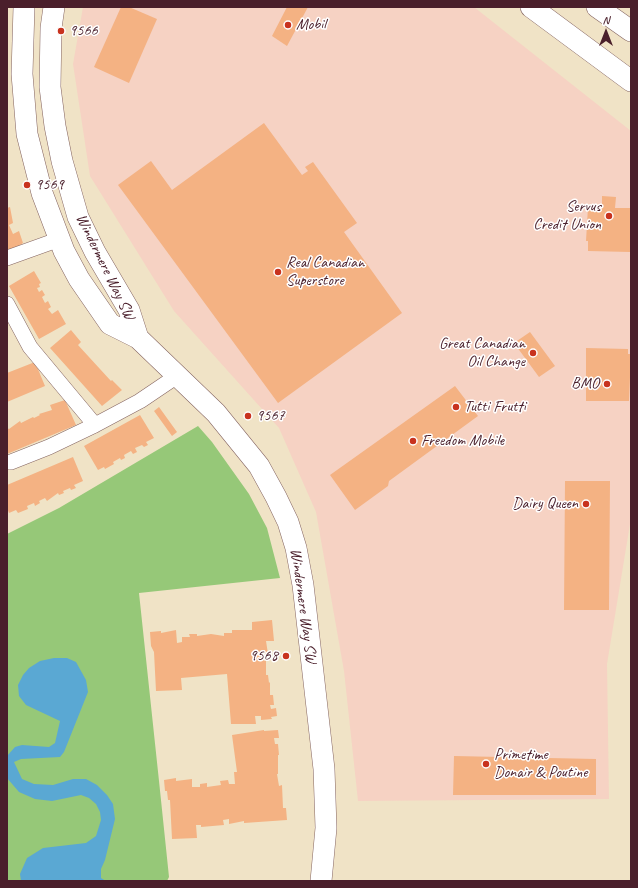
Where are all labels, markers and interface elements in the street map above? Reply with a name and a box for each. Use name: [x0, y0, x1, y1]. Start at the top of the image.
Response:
north arrow: [586, 12, 626, 52]
text: N: [603, 13, 609, 27]
place label: Mobil: [296, 15, 326, 35]
marker: Mobil: [283, 20, 293, 30]
place label: 9566: [69, 21, 98, 41]
marker: 9566: [56, 26, 66, 36]
place label: 9569: [35, 175, 64, 195]
marker: 9569: [22, 180, 32, 190]
place label: Servus Credit Union: [533, 197, 601, 235]
street label: Windermere Way SW: [71, 211, 139, 323]
marker: Servus Credit Union: [604, 211, 614, 221]
place label: Real Canadian Superstore: [286, 253, 364, 291]
marker: Real Canadian Superstore: [273, 267, 283, 277]
place label: Great Canadian Oil Change: [439, 334, 525, 372]
marker: Great Canadian Oil Change: [528, 348, 538, 358]
place label: BMO: [571, 374, 599, 394]
marker: BMO: [602, 379, 612, 389]
place label: Tutti Frutti: [464, 397, 526, 417]
marker: Tutti Frutti: [451, 402, 461, 412]
place label: 9567: [256, 406, 285, 426]
marker: 9567: [243, 411, 253, 421]
place label: Freedom Mobile: [421, 431, 504, 451]
marker: Freedom Mobile: [408, 436, 418, 446]
place label: Dairy Queen: [512, 494, 578, 514]
marker: Dairy Queen: [581, 499, 591, 509]
street label: Windermere Way SW: [285, 547, 321, 665]
place label: 9568: [249, 646, 278, 666]
marker: 9568: [281, 651, 291, 661]
place label: Primetime Donair & Poutine: [494, 745, 587, 783]
marker: Primetime Donair & Poutine: [481, 759, 491, 769]

